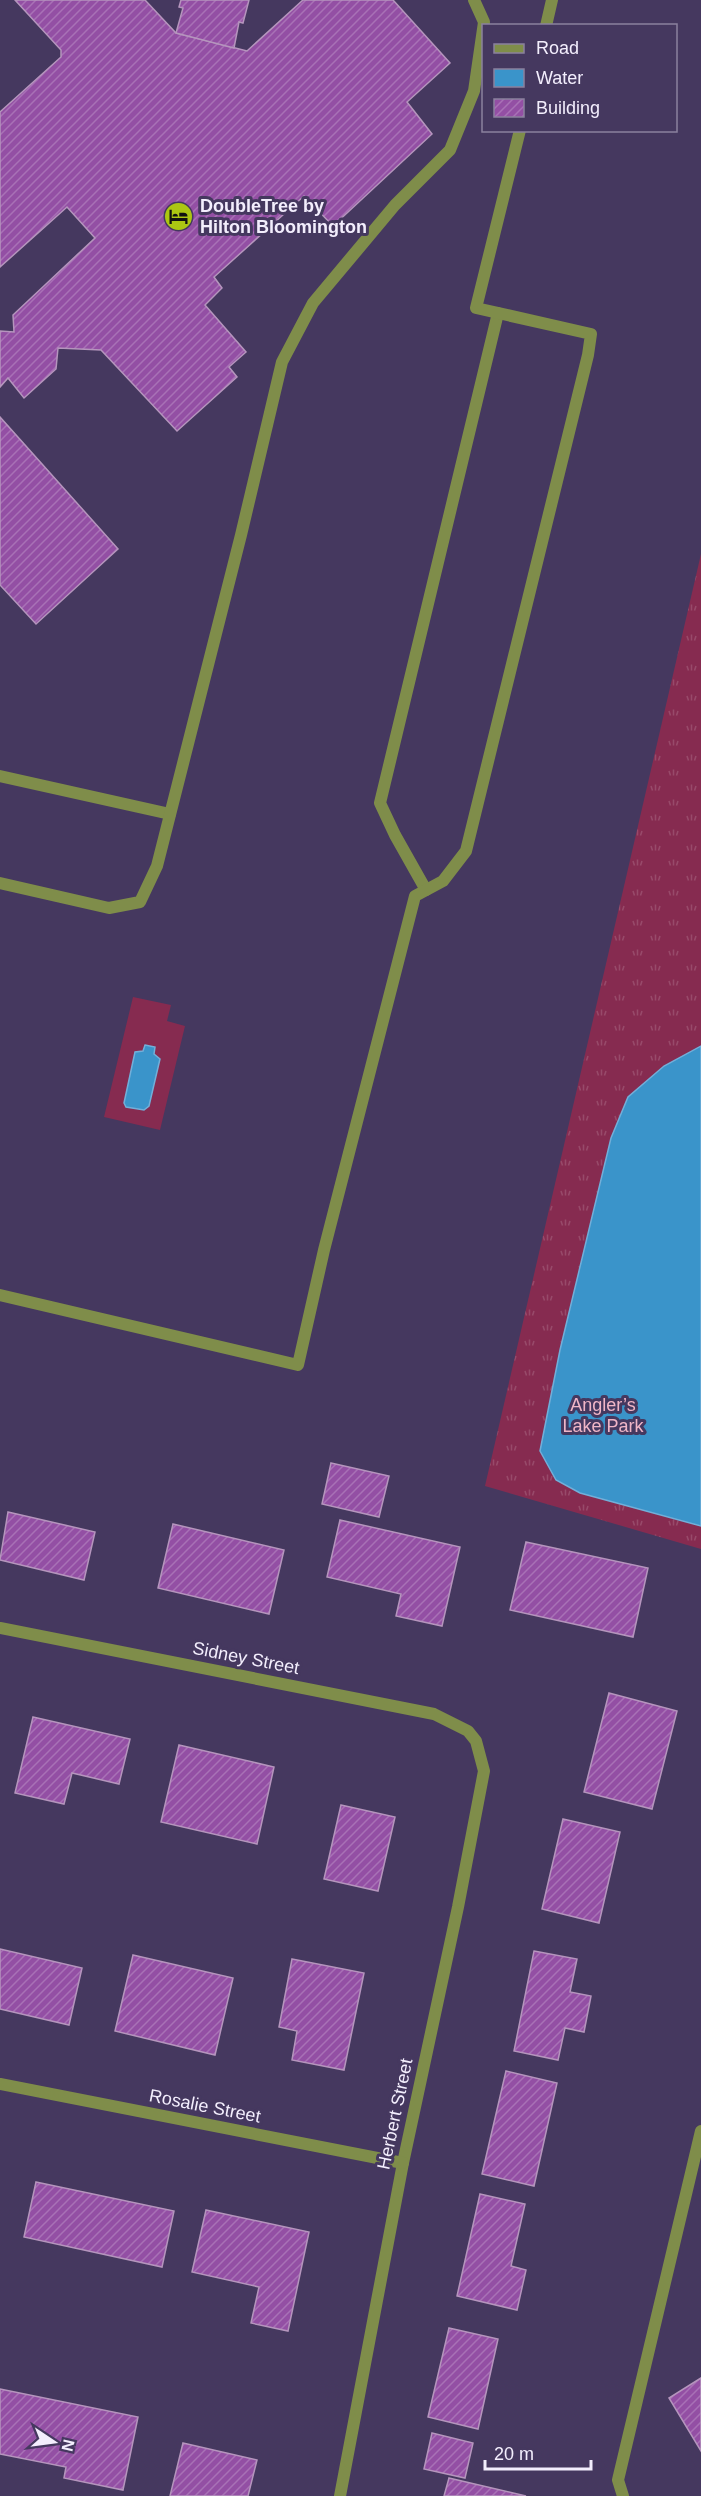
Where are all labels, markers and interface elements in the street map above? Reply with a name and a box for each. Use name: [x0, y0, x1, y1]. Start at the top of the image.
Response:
legend: [482, 24, 677, 132]
text: Road: [536, 38, 579, 58]
text: Water: [536, 68, 583, 88]
text: Building: [536, 98, 600, 118]
place label: DoubleTree by Hilton Bloomington: [200, 196, 367, 237]
hotel icon: DoubleTree by Hilton Bloomington: [163, 200, 195, 232]
park label: Angler’s Lake Park: [562, 1395, 645, 1436]
street label: Sidney Street: [191, 1638, 301, 1678]
street label: Herbert Street: [373, 2057, 417, 2171]
street label: Rosalie Street: [148, 2085, 262, 2127]
north arrow: [24, 2412, 84, 2472]
scale bar: [485, 2433, 592, 2471]
text: N: [59, 2438, 78, 2453]
text: 20 m: [494, 2444, 534, 2464]

